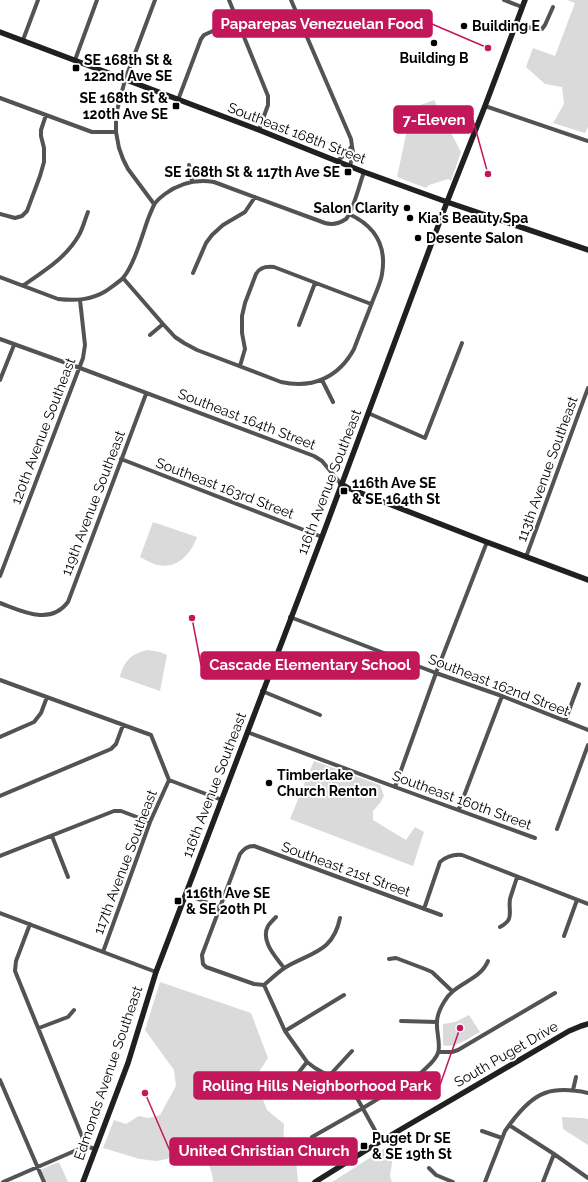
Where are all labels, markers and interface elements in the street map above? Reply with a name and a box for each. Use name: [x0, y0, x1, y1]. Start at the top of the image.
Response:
callout: Paparepas Venezuelan Food: [213, 10, 432, 37]
text: Paparepas Venezuelan Food: [220, 15, 424, 33]
place label: Building E: [472, 18, 540, 34]
marker: Building E: [459, 21, 469, 31]
marker: Building B: [429, 38, 439, 48]
place label: Building B: [400, 50, 469, 66]
place label: SE 168th St & 122nd Ave SE: [84, 52, 173, 84]
marker: SE 168th St & 122nd Ave SE: [71, 63, 81, 73]
place label: SE 168th St & 120th Ave SE: [79, 90, 168, 122]
street label: Southeast 168th Street: [226, 99, 369, 167]
marker: SE 168th St & 120th Ave SE: [171, 101, 181, 111]
callout: 7-Eleven: [394, 106, 473, 133]
text: 7-Eleven: [403, 111, 465, 129]
place label: SE 168th St & 117th Ave SE: [165, 164, 340, 180]
marker: SE 168th St & 117th Ave SE: [343, 167, 353, 177]
place label: Salon Clarity: [314, 200, 399, 216]
marker: Salon Clarity: [402, 203, 412, 213]
place label: Kia's Beauty Spa: [418, 210, 528, 226]
marker: Kia's Beauty Spa: [405, 213, 415, 223]
place label: Desente Salon: [426, 230, 523, 246]
marker: Desente Salon: [413, 233, 423, 243]
street label: 120th Avenue Southeast: [8, 355, 79, 507]
street label: Southeast 164th Street: [176, 385, 318, 453]
street label: 113th Avenue Southeast: [513, 394, 581, 544]
street label: 116th Avenue Southeast: [294, 407, 364, 557]
street label: 119th Avenue Southeast: [58, 428, 128, 578]
street label: Southeast 163rd Street: [154, 454, 297, 522]
place label: 116th Ave SE & SE 164th St: [352, 475, 441, 507]
marker: 116th Ave SE & SE 164th St: [339, 486, 349, 496]
street label: Southeast 162nd Street: [426, 651, 572, 719]
callout: Cascade Elementary School: [201, 652, 419, 679]
text: Cascade Elementary School: [209, 656, 411, 674]
street label: 116th Avenue Southeast: [179, 710, 249, 860]
place label: Timberlake Church Renton: [277, 767, 377, 799]
street label: Southeast 160th Street: [390, 767, 534, 833]
marker: Timberlake Church Renton: [264, 778, 274, 788]
street label: 117th Avenue Southeast: [90, 787, 160, 936]
street label: Southeast 21st Street: [279, 838, 413, 900]
place label: 116th Ave SE & SE 20th Pl: [186, 885, 270, 917]
marker: 116th Ave SE & SE 20th Pl: [173, 896, 183, 906]
street label: Edmonds Avenue Southeast: [71, 984, 145, 1162]
street label: South Puget Drive: [451, 1018, 561, 1090]
callout: Rolling Hills Neighborhood Park: [194, 1072, 440, 1099]
text: Rolling Hills Neighborhood Park: [202, 1077, 432, 1095]
place label: Puget Dr SE & SE 19th St: [372, 1130, 452, 1162]
callout: United Christian Church: [170, 1138, 357, 1165]
marker: Puget Dr SE & SE 19th St: [359, 1141, 369, 1151]
text: United Christian Church: [179, 1142, 349, 1160]

